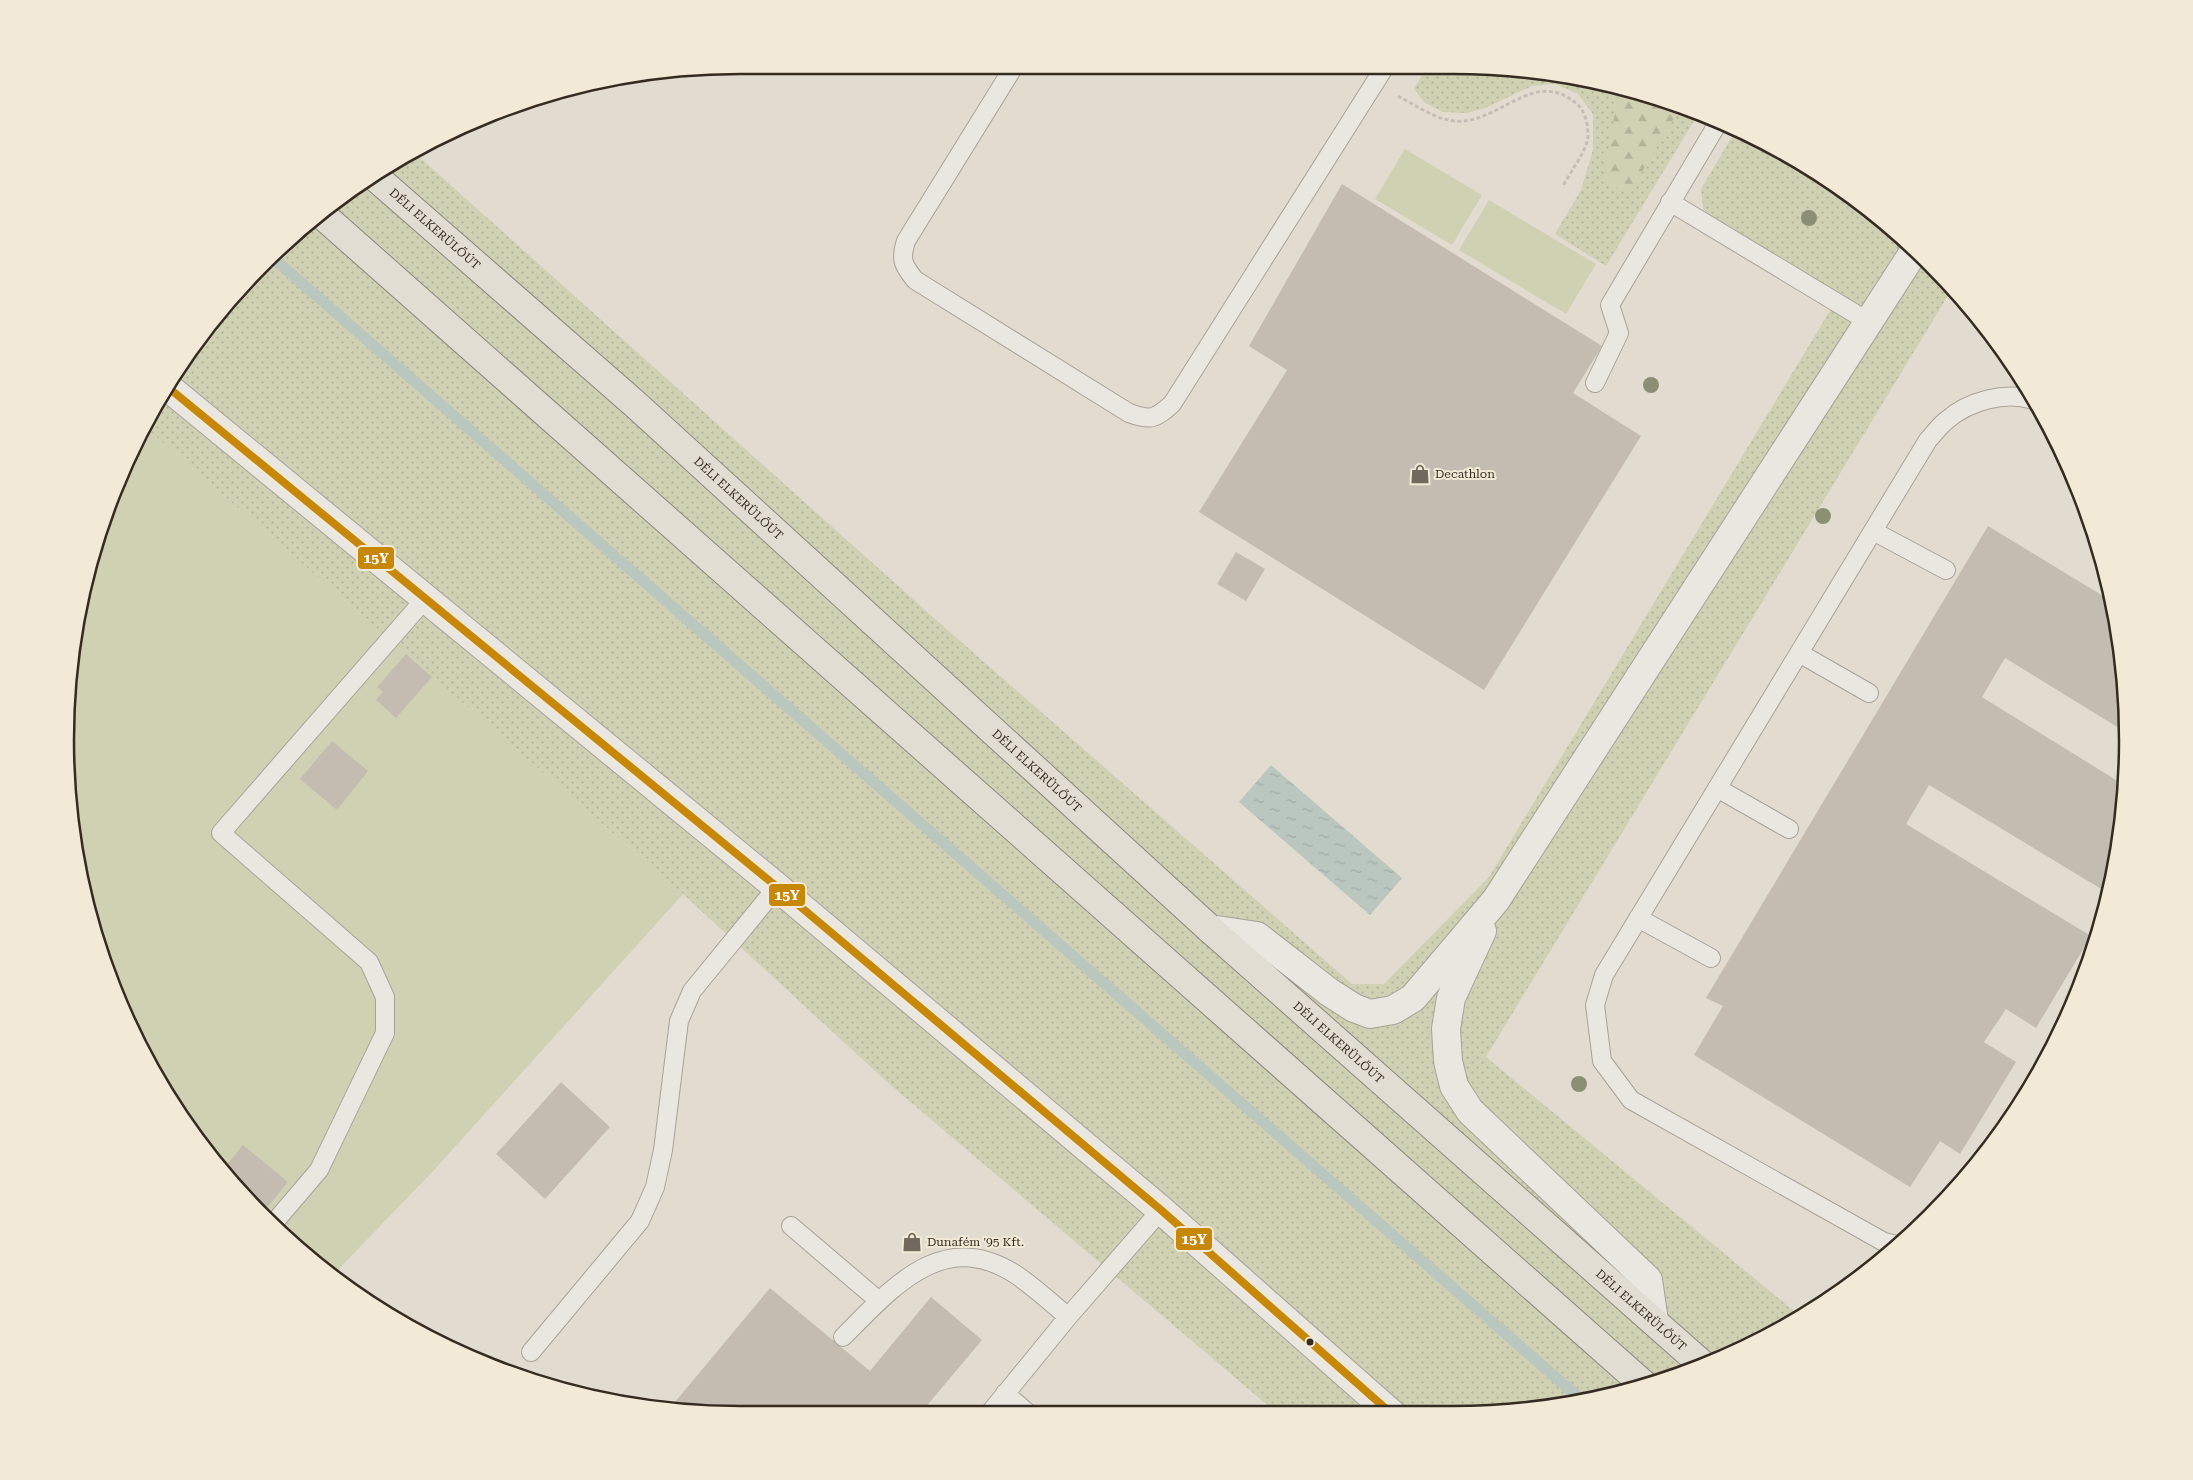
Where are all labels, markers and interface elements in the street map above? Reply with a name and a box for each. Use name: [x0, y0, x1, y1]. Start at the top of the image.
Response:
street label: DÉLI ELKERÜLŐÚT: [386, 186, 483, 272]
street label: DÉLI ELKERÜLŐÚT: [691, 454, 786, 543]
shop icon: Decathlon: [1409, 463, 1431, 485]
place label: Decathlon: [1435, 467, 1495, 481]
line badge: 15Y: [357, 546, 395, 570]
text: 15Y: [363, 550, 389, 566]
street label: DÉLI ELKERÜLŐÚT: [989, 727, 1084, 815]
line badge: 15Y: [768, 883, 806, 907]
text: 15Y: [774, 887, 800, 903]
street label: DÉLI ELKERÜLŐÚT: [1290, 999, 1386, 1086]
line badge: 15Y: [1175, 1227, 1213, 1251]
shop icon: Dunafém '95 Kft.: [901, 1231, 923, 1253]
text: 15Y: [1181, 1231, 1207, 1247]
place label: Dunafém '95 Kft.: [927, 1235, 1024, 1249]
street label: DÉLI ELKERÜLŐÚT: [1593, 1267, 1689, 1354]
unlabelled marker: [1305, 1337, 1315, 1347]

